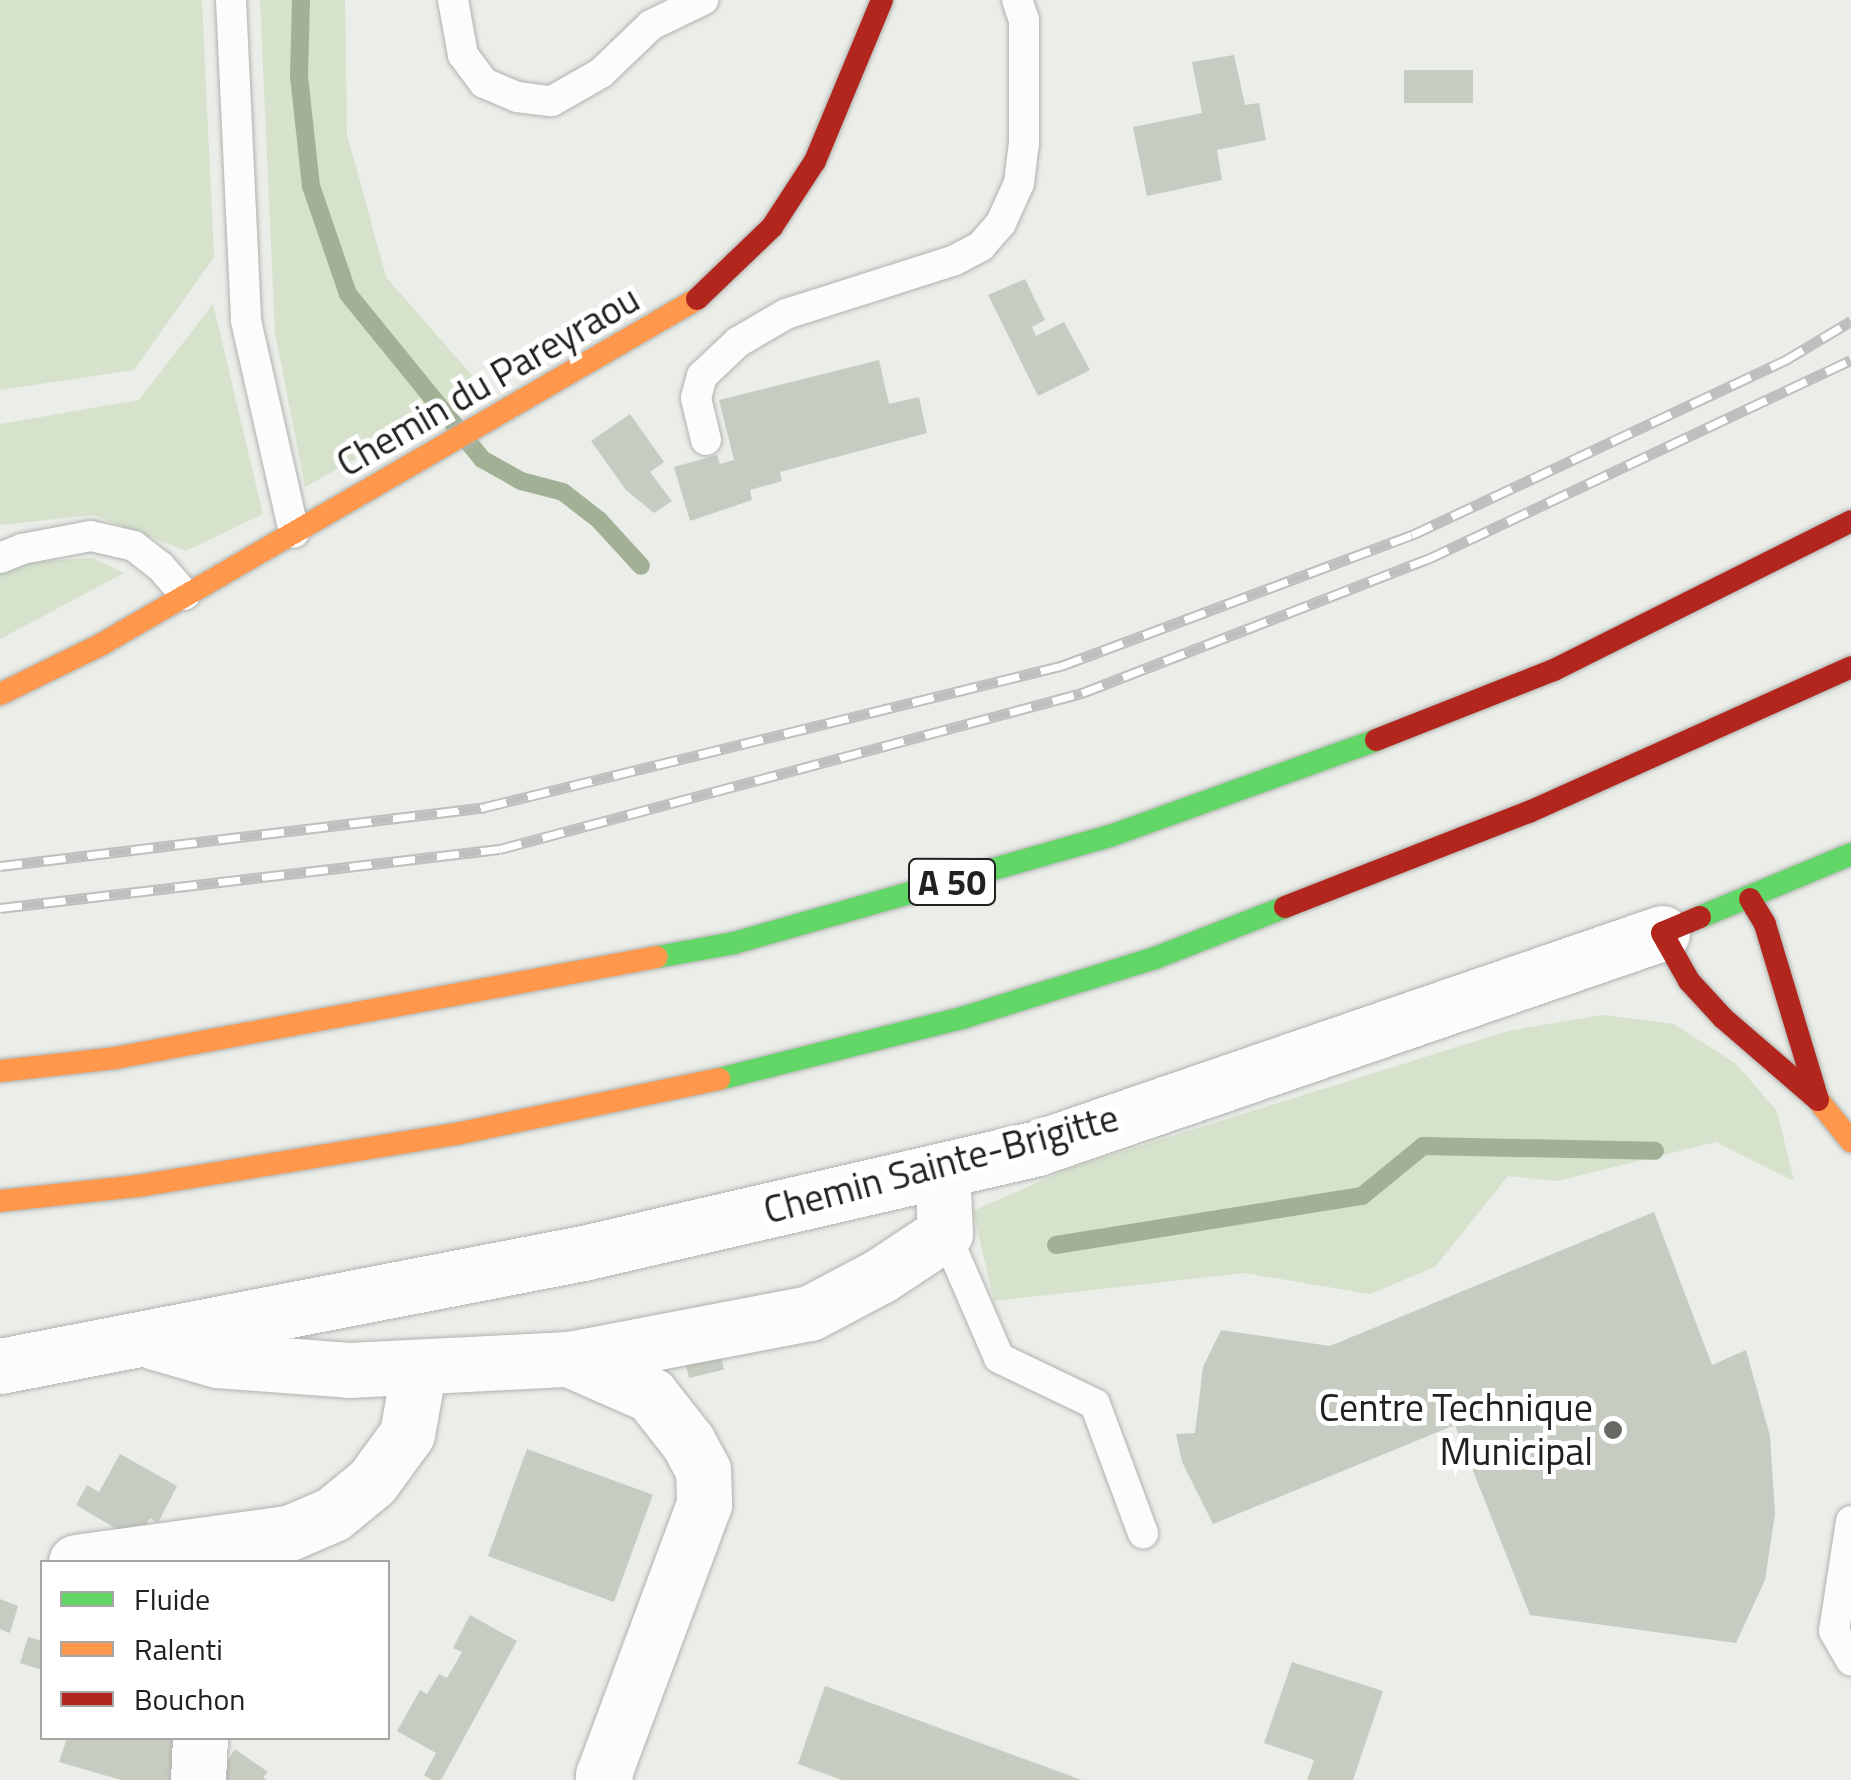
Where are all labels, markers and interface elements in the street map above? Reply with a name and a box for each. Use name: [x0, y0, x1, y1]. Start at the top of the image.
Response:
street label: Chemin du Pareyraou: [329, 276, 647, 486]
road number: A 50: [907, 852, 997, 912]
street label: Chemin Sainte-Brigitte: [759, 1095, 1123, 1233]
place label: Centre Technique Municipal: [1319, 1385, 1593, 1475]
marker: Centre Technique Municipal: [1602, 1419, 1624, 1441]
legend: [40, 1560, 390, 1740]
text: Fluide: [134, 1576, 210, 1622]
text: Ralenti: [134, 1626, 223, 1672]
text: Bouchon: [134, 1676, 245, 1722]

